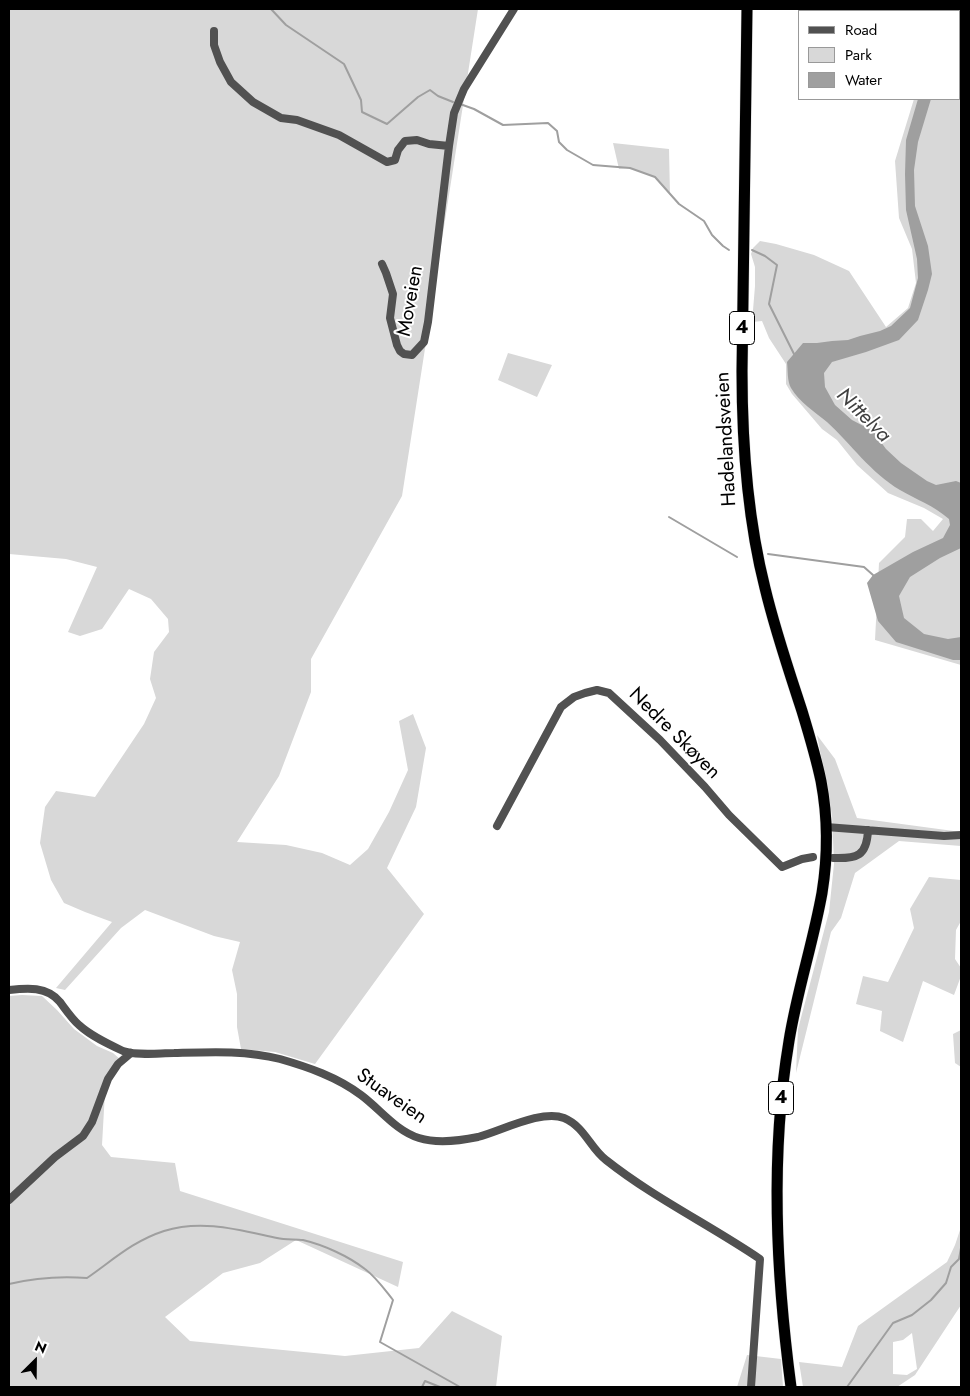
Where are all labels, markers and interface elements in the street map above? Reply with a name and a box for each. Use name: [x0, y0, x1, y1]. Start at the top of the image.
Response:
legend: [798, 10, 960, 100]
text: Road: [845, 19, 877, 41]
text: Park: [845, 44, 872, 66]
text: Water: [845, 69, 882, 91]
street label: Moveien: [393, 264, 429, 338]
road number: 4: [730, 312, 754, 344]
street label: Hadelandsveien: [711, 371, 743, 507]
water label: Nittelva: [831, 384, 895, 448]
street label: Nedre Skøyen: [623, 683, 725, 785]
street label: Stuaveien: [351, 1064, 431, 1130]
road number: 4: [768, 1082, 794, 1114]
north arrow: [10, 1336, 60, 1386]
text: N: [32, 1336, 50, 1359]

